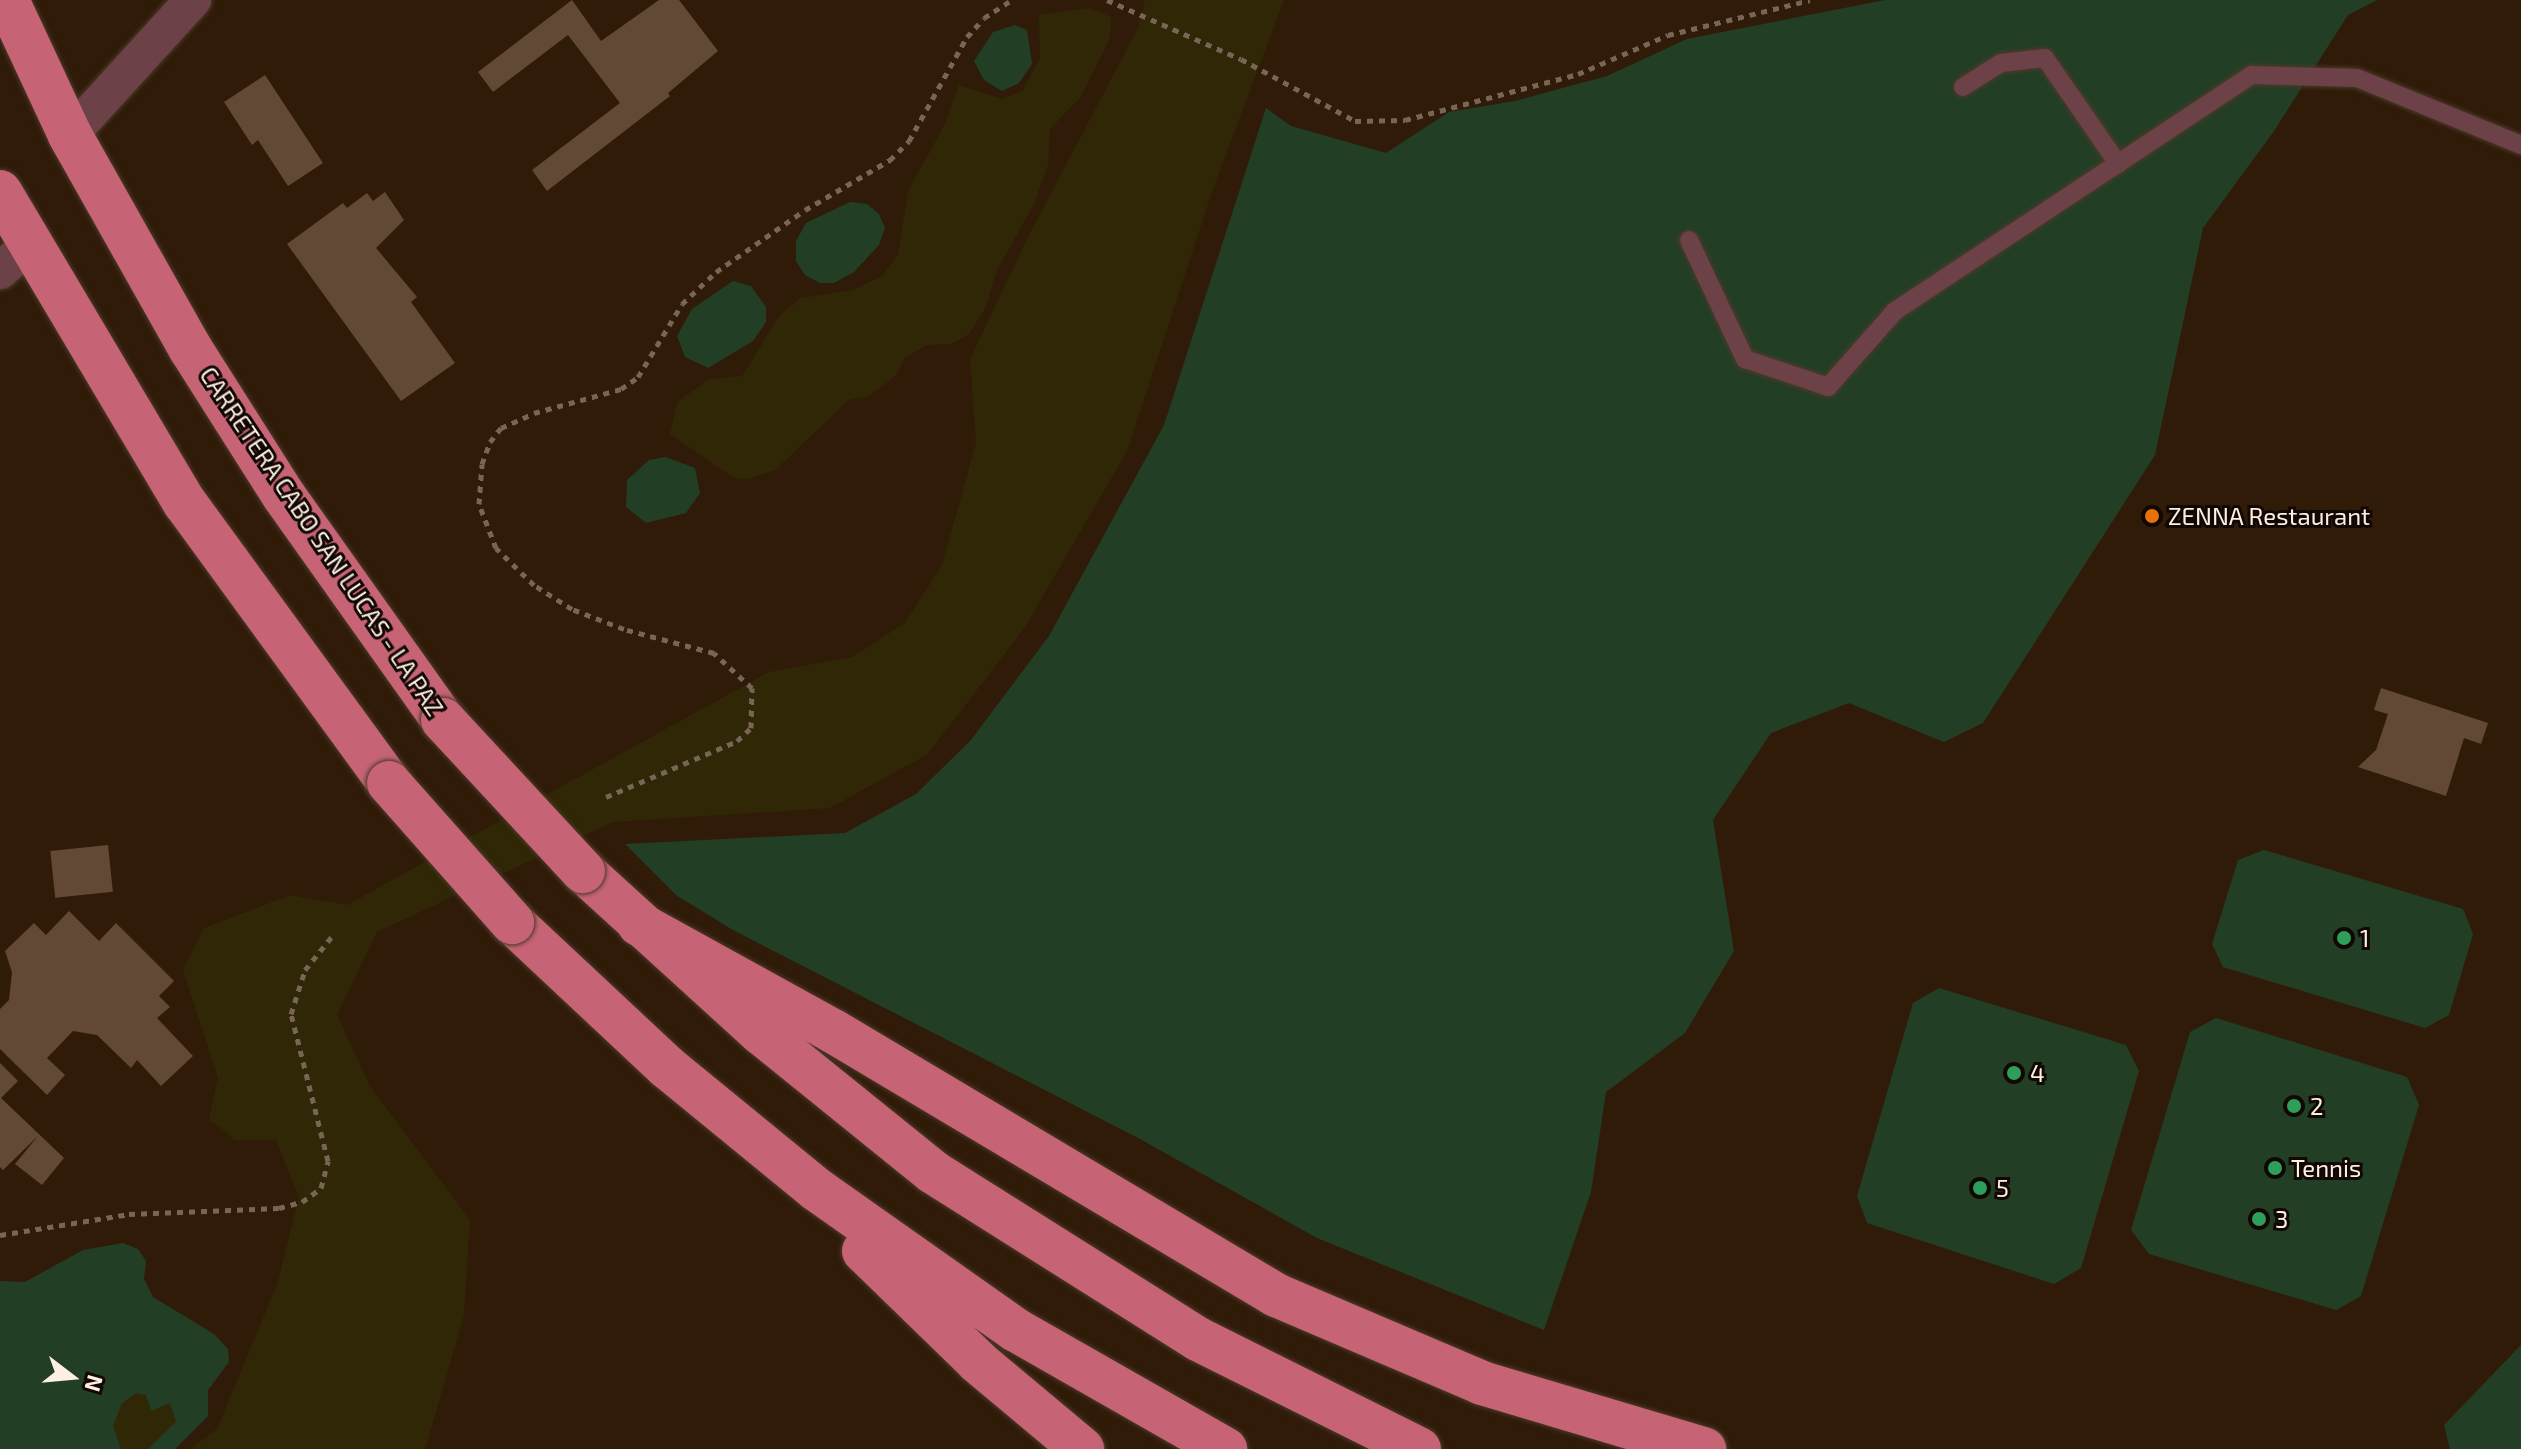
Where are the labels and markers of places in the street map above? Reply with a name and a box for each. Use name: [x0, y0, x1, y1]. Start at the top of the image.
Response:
place label: ZENNA Restaurant: [2168, 502, 2371, 530]
marker: ZENNA Restaurant: [2143, 507, 2161, 525]
place label: 1: [2360, 924, 2370, 952]
marker: 1: [2335, 929, 2353, 947]
place label: 4: [2030, 1059, 2045, 1087]
marker: 4: [2005, 1064, 2023, 1082]
place label: 2: [2310, 1092, 2323, 1120]
marker: 2: [2285, 1097, 2303, 1115]
place label: Tennis: [2291, 1154, 2361, 1182]
marker: Tennis: [2266, 1159, 2284, 1177]
place label: 5: [1996, 1174, 2009, 1202]
marker: 5: [1971, 1179, 1989, 1197]
place label: 3: [2275, 1205, 2288, 1233]
marker: 3: [2250, 1210, 2268, 1228]

